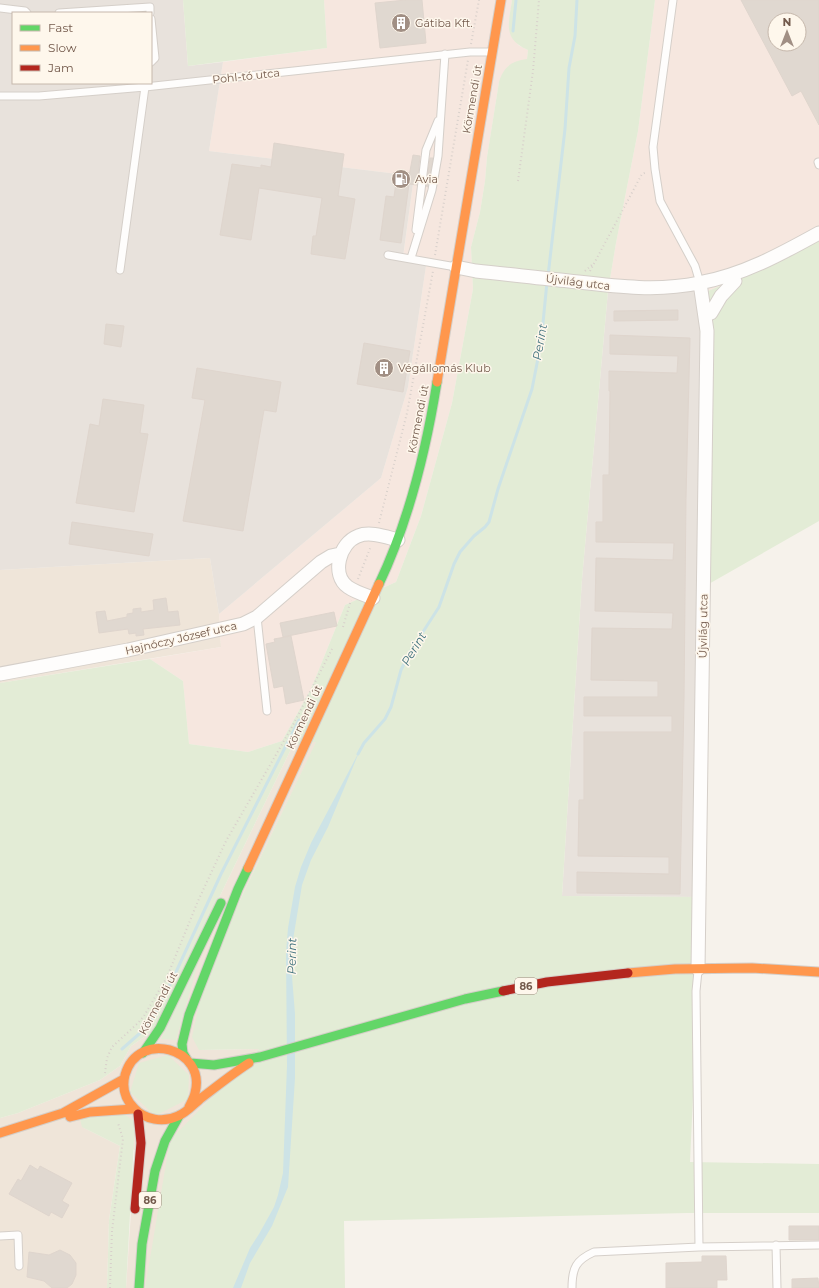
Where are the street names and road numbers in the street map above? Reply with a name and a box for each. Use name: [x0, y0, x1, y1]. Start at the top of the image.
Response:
street label: Körmendi út: [459, 63, 485, 135]
street label: Pohl-tó utca: [212, 65, 280, 87]
street label: Újvilág utca: [545, 271, 611, 293]
street label: Körmendi út: [404, 383, 432, 455]
street label: Újvilág utca: [695, 593, 711, 659]
street label: Hajnóczy József utca: [124, 618, 238, 658]
street label: Körmendi út: [283, 682, 325, 752]
street label: Körmendi út: [135, 968, 181, 1037]
road number: 86: [515, 978, 537, 994]
road number: 86: [139, 1192, 161, 1208]

